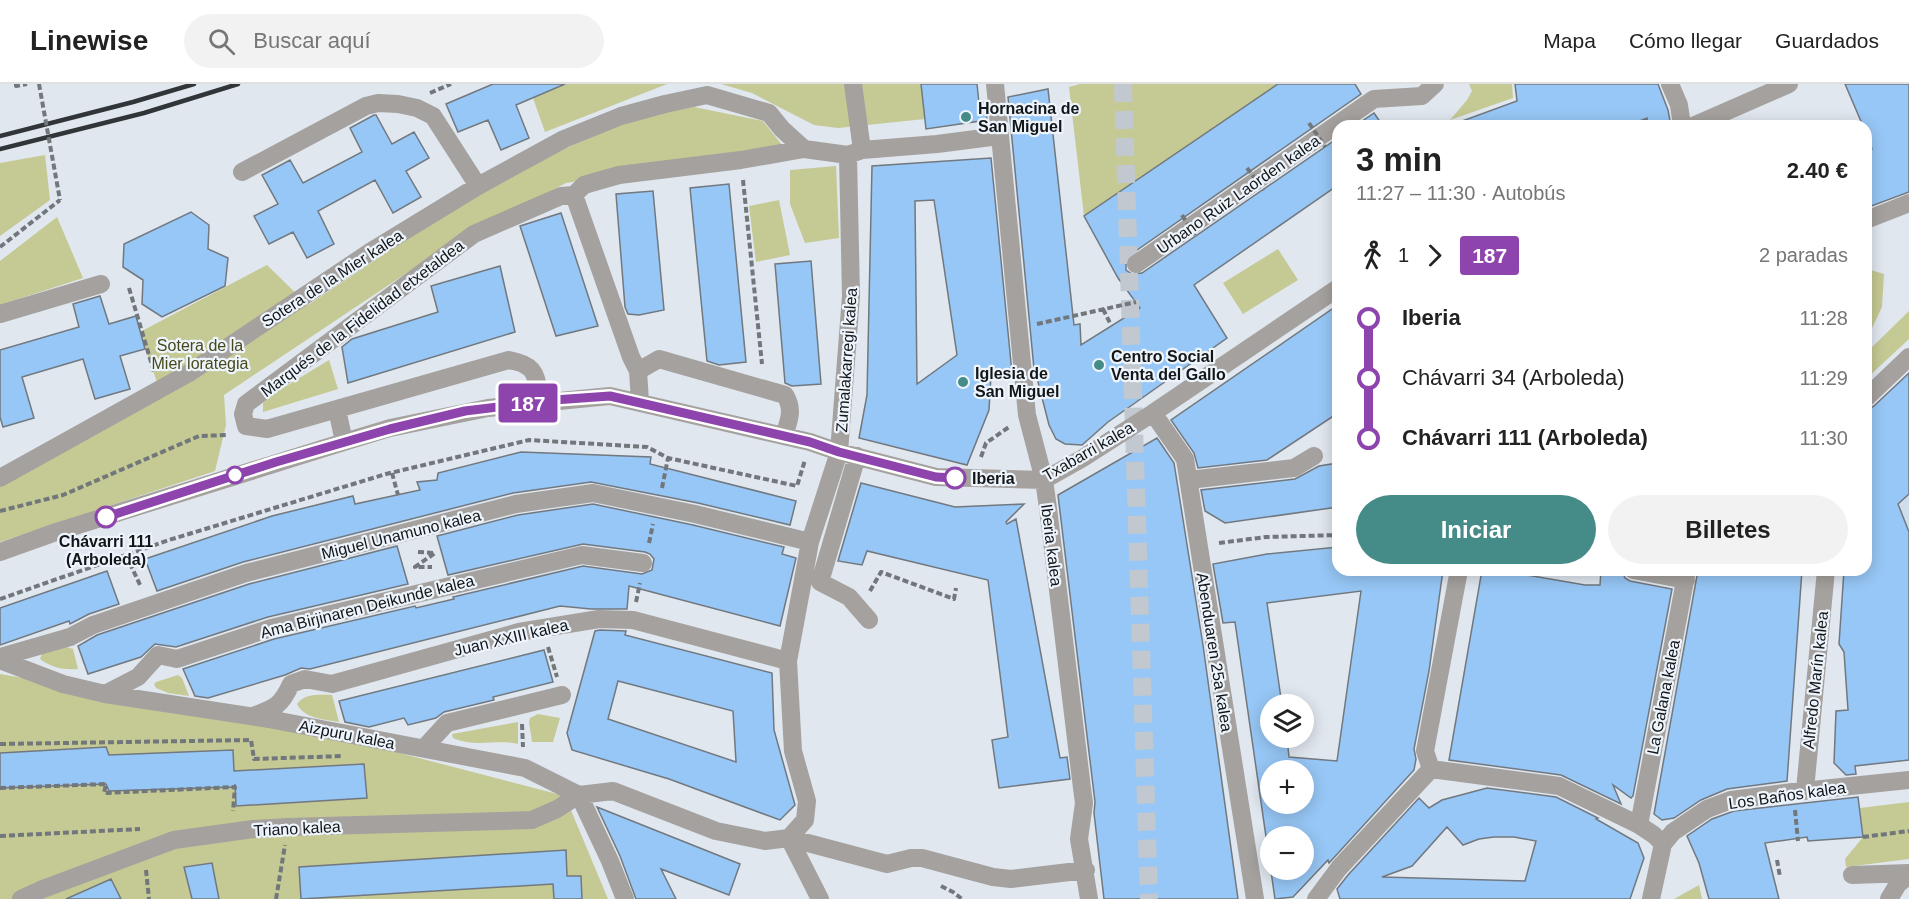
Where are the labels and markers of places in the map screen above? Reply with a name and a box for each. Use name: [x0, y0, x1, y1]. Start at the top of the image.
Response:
place label: Hornacina de San Miguel: [978, 100, 1079, 135]
marker: Hornacina de San Miguel: [959, 110, 973, 124]
place label: Centro Social Venta del Gallo: [1111, 348, 1226, 383]
marker: Centro Social Venta del Gallo: [1092, 358, 1106, 372]
place label: Iglesia de San Miguel: [975, 365, 1059, 400]
marker: Iglesia de San Miguel: [956, 375, 970, 389]
unlabelled marker: [226, 466, 244, 484]
marker: Iberia: [944, 467, 966, 489]
place label: Iberia: [972, 470, 1015, 487]
marker: Chávarri 111 (Arboleda): [95, 506, 117, 528]
place label: Chávarri 111 (Arboleda): [59, 533, 153, 568]

